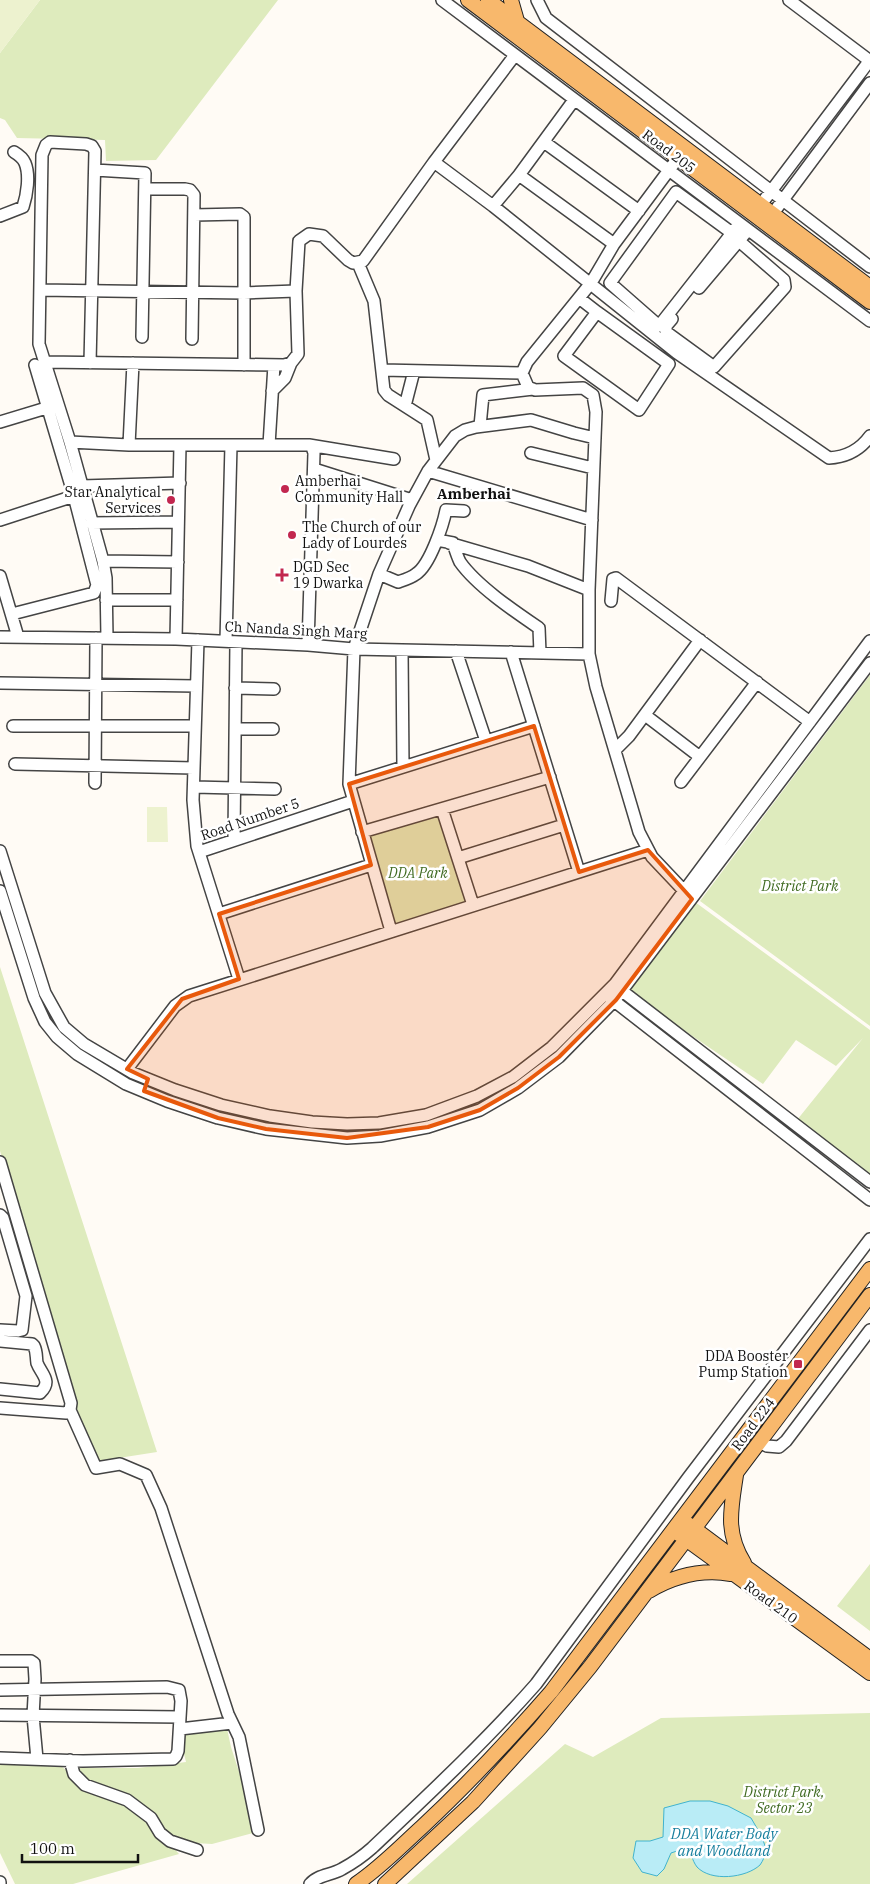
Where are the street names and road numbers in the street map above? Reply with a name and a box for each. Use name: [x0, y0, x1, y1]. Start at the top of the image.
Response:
street label: Road 205: [639, 125, 699, 177]
street label: Ch Nanda Singh Marg: [224, 617, 368, 643]
street label: Road Number 5: [198, 794, 302, 844]
street label: Road 224: [727, 1394, 779, 1454]
street label: Road 210: [741, 1577, 801, 1627]

